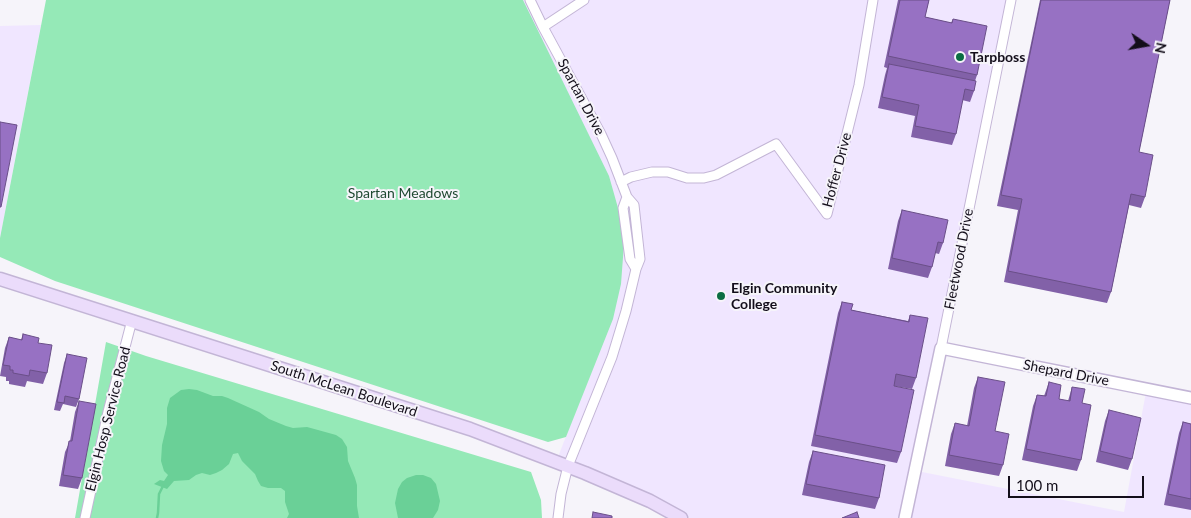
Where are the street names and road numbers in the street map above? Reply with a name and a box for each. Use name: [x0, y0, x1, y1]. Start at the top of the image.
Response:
street label: Spartan Drive: [554, 56, 608, 138]
street label: Hoffer Drive: [819, 131, 855, 209]
street label: Fleetwood Drive: [941, 207, 977, 311]
street label: Elgin Hosp Service Road: [82, 345, 134, 493]
street label: Shepard Drive: [1022, 356, 1110, 390]
street label: South McLean Boulevard: [268, 357, 420, 421]

